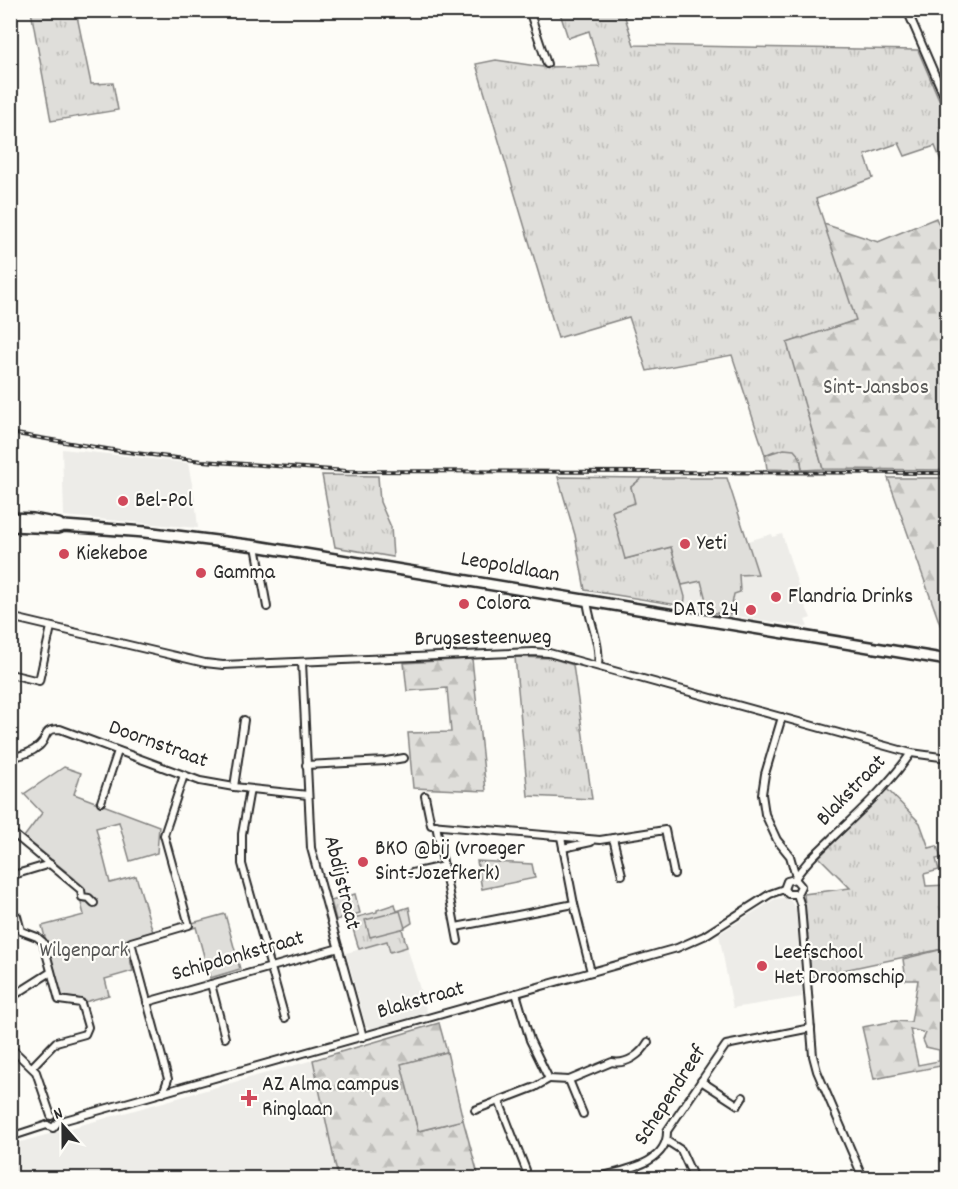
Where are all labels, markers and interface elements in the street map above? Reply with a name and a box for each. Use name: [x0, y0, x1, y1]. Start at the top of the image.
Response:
park label: Sint-Jansbos: [823, 373, 929, 404]
place label: Bel-Pol: [135, 486, 193, 517]
marker: Bel-Pol: [116, 494, 130, 508]
place label: Yeti: [697, 529, 727, 560]
marker: Yeti: [678, 537, 692, 551]
place label: Kiekeboe: [76, 539, 148, 570]
street label: Leopoldlaan: [458, 544, 562, 592]
marker: Kiekeboe: [57, 547, 71, 561]
place label: Gamma: [213, 558, 276, 589]
marker: Gamma: [194, 566, 208, 580]
place label: Flandria Drinks: [788, 582, 913, 613]
place label: Colora: [476, 589, 531, 620]
marker: Flandria Drinks: [769, 590, 783, 604]
place label: DATS 24: [673, 595, 739, 626]
marker: Colora: [457, 597, 471, 611]
marker: DATS 24: [744, 603, 758, 617]
street label: Brugsesteenweg: [414, 622, 552, 656]
street label: Doornstraat: [104, 713, 212, 777]
street label: Blakstraat: [810, 748, 894, 834]
street label: Abdijstraat: [314, 833, 368, 933]
place label: BKO @bij (vroeger Sint-Jozefkerk): [375, 834, 526, 890]
marker: BKO @bij (vroeger Sint-Jozefkerk): [356, 855, 370, 869]
street label: Schipdonkstraat: [168, 923, 308, 991]
park label: Wilgenpark: [39, 936, 129, 967]
place label: Leefschool Het Droomschip: [774, 938, 905, 994]
marker: Leefschool Het Droomschip: [755, 959, 769, 973]
street label: Blakstraat: [374, 974, 468, 1028]
street label: Schependreef: [627, 1039, 716, 1152]
place label: AZ Alma campus Ringlaan: [262, 1070, 400, 1126]
marker: AZ Alma campus Ringlaan: [240, 1089, 258, 1107]
north arrow: [33, 1096, 93, 1156]
text: N: [51, 1102, 66, 1126]

